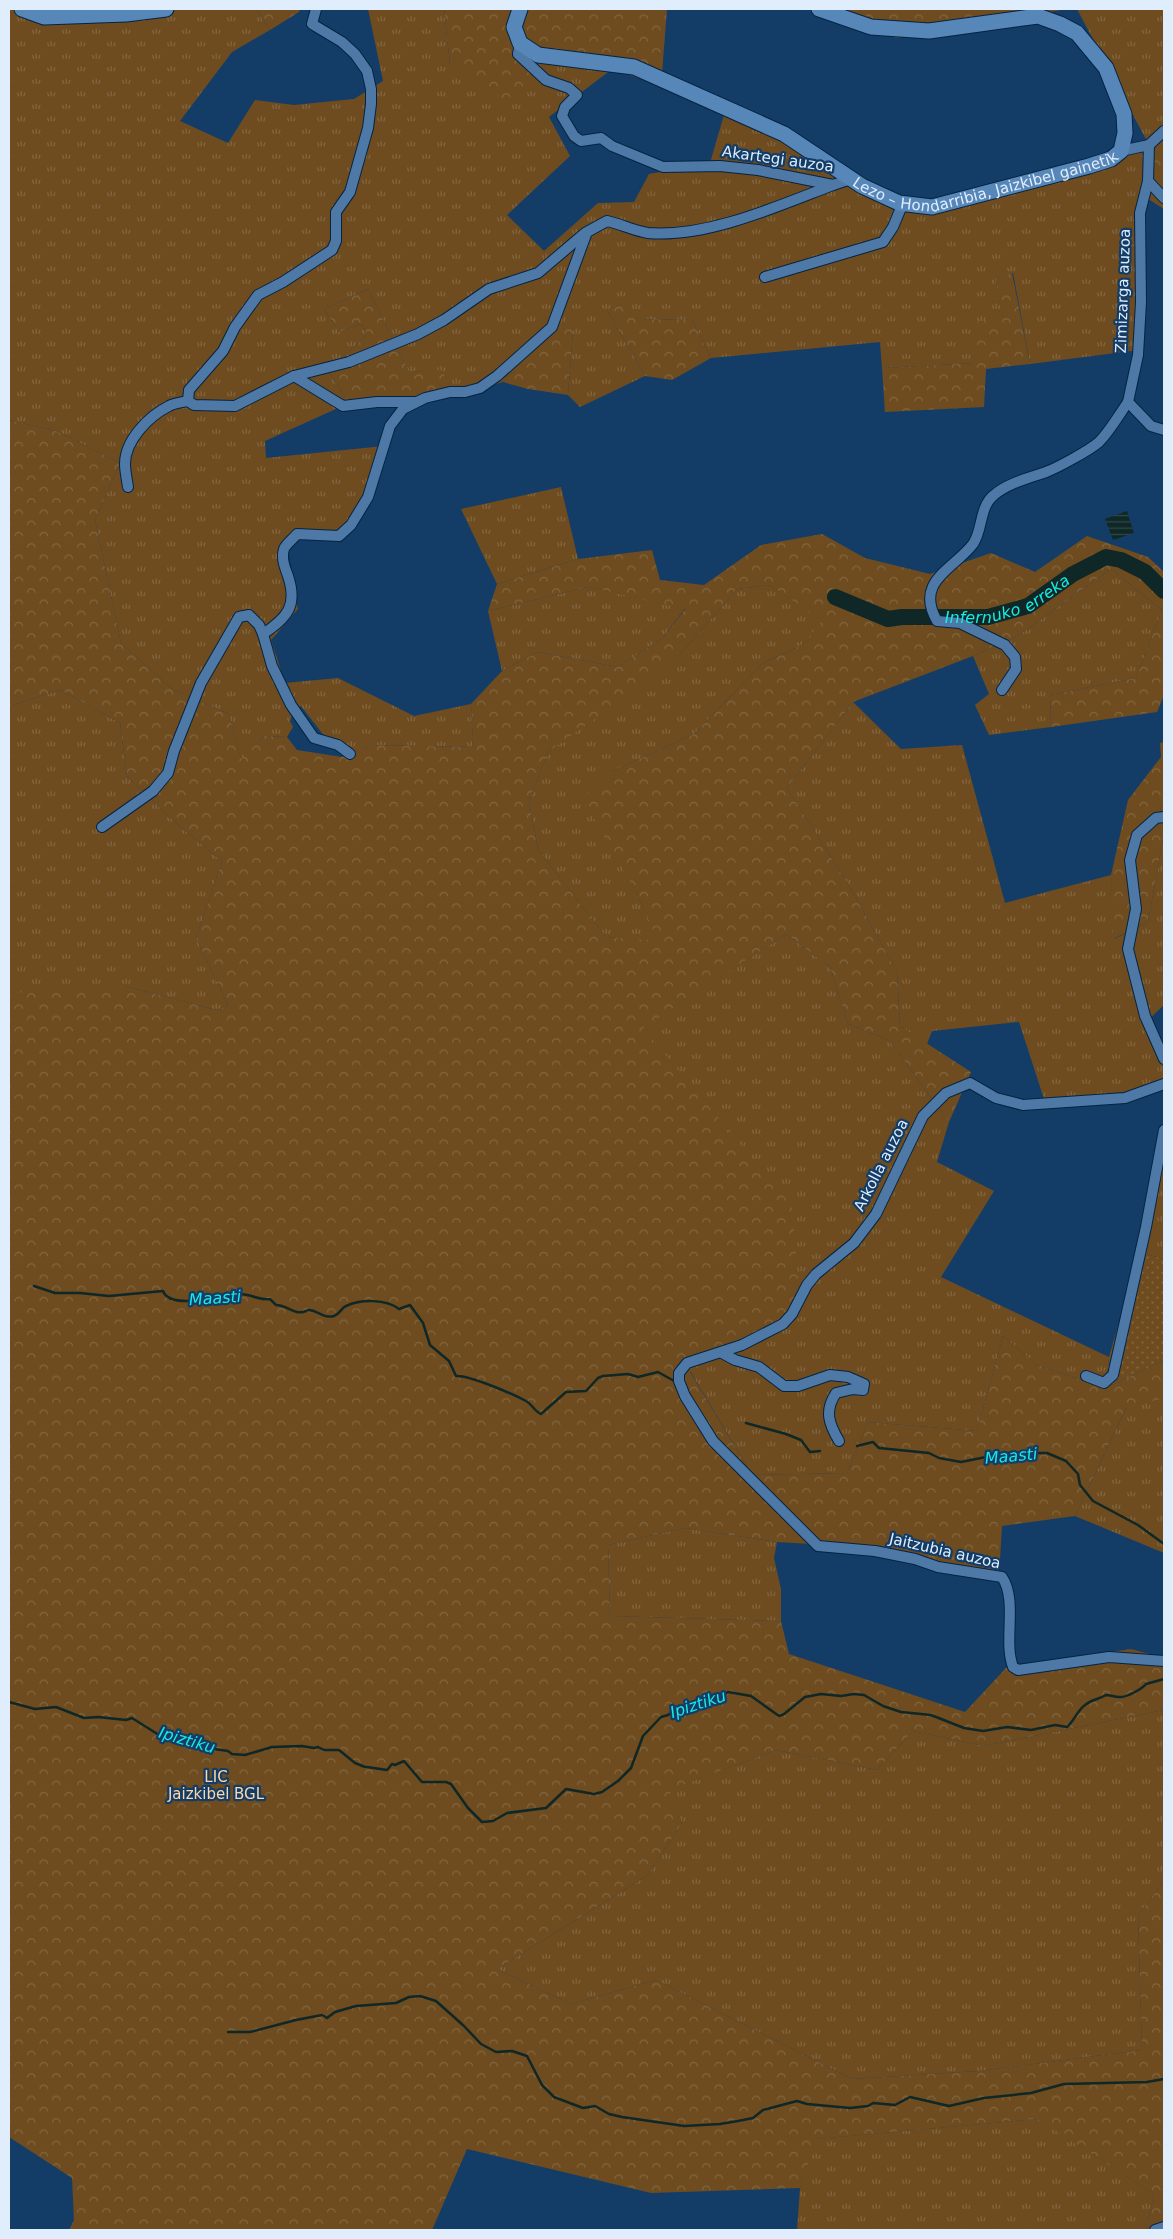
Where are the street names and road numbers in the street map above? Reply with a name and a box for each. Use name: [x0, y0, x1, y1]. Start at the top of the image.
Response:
street label: Akartegi auzoa: [721, 142, 835, 176]
street label: Lezo – Hondarribia, Jaizkibel gainetik: [849, 147, 1122, 216]
street label: Zimizarga auzoa: [1112, 228, 1134, 354]
street label: Arkolla auzoa: [850, 1116, 912, 1214]
street label: Jaitzubia auzoa: [887, 1529, 1002, 1573]

